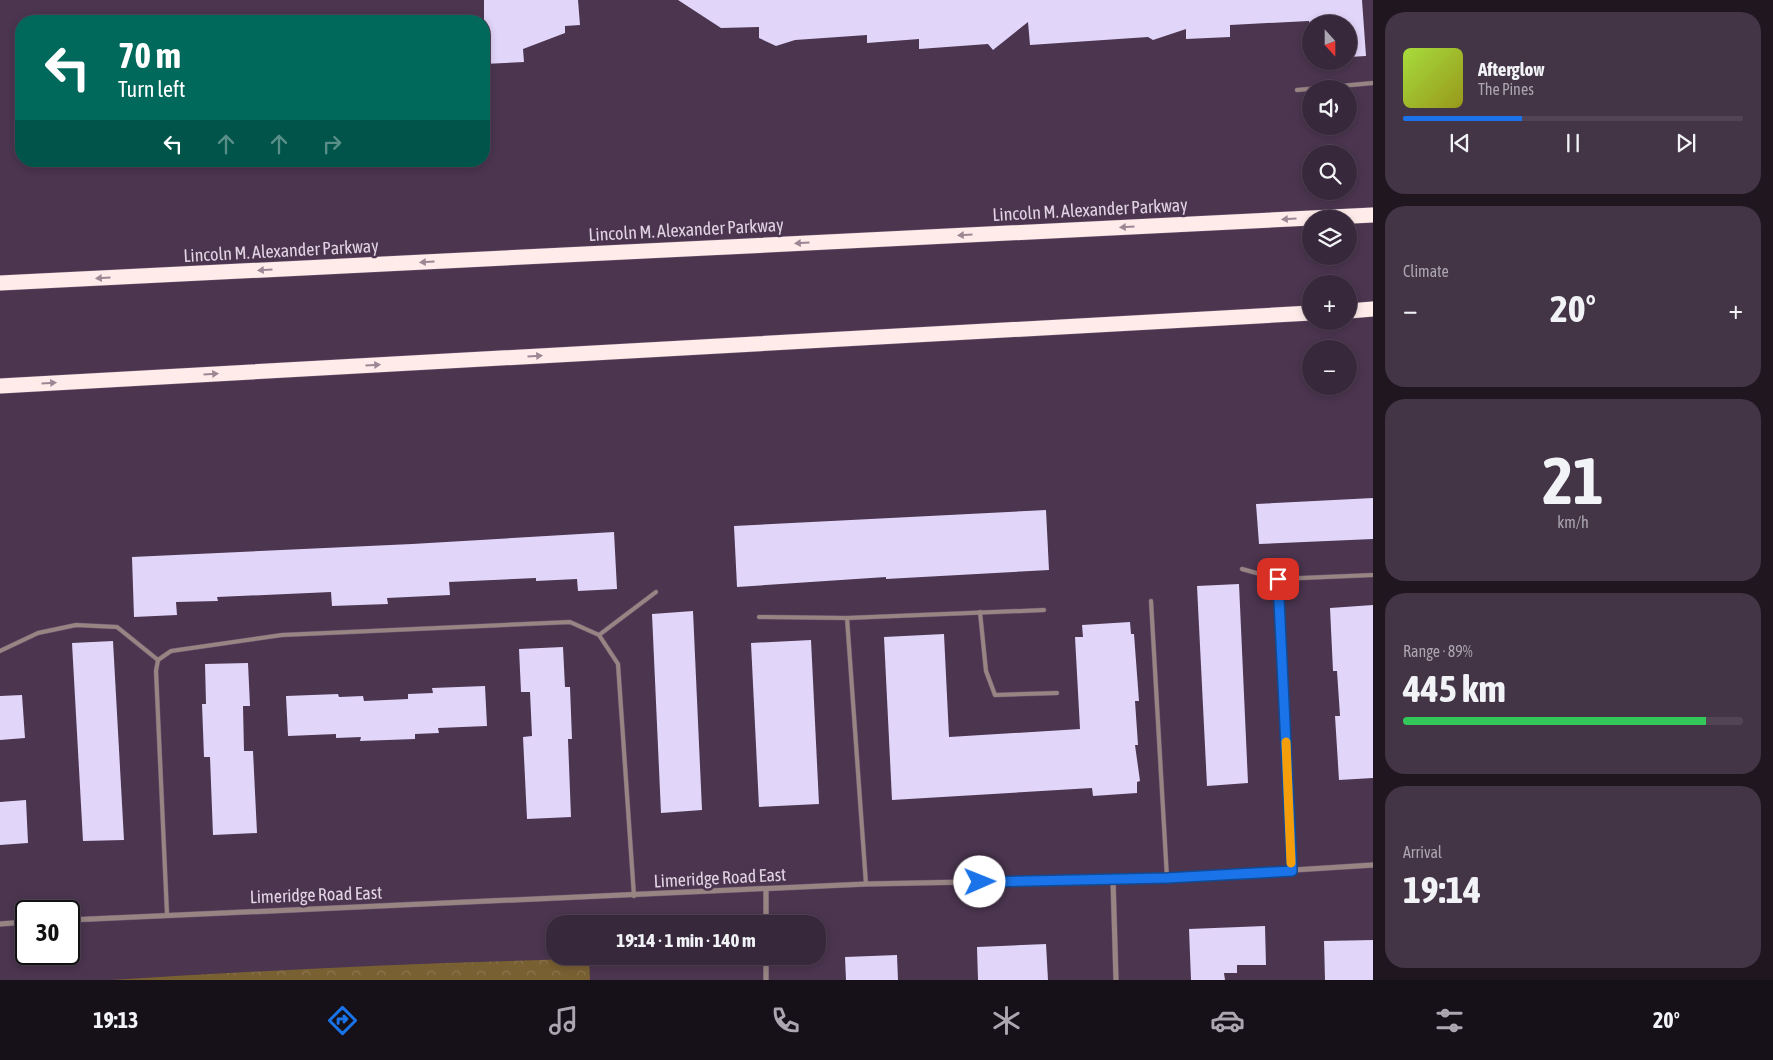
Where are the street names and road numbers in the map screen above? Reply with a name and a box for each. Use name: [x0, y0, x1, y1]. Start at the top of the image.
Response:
street label: Lincoln M. Alexander Parkway: [992, 194, 1188, 225]
street label: Lincoln M. Alexander Parkway: [588, 214, 784, 245]
street label: Lincoln M. Alexander Parkway: [183, 235, 379, 266]
street label: Limeridge Road East: [653, 864, 787, 891]
street label: Limeridge Road East: [249, 882, 383, 907]

